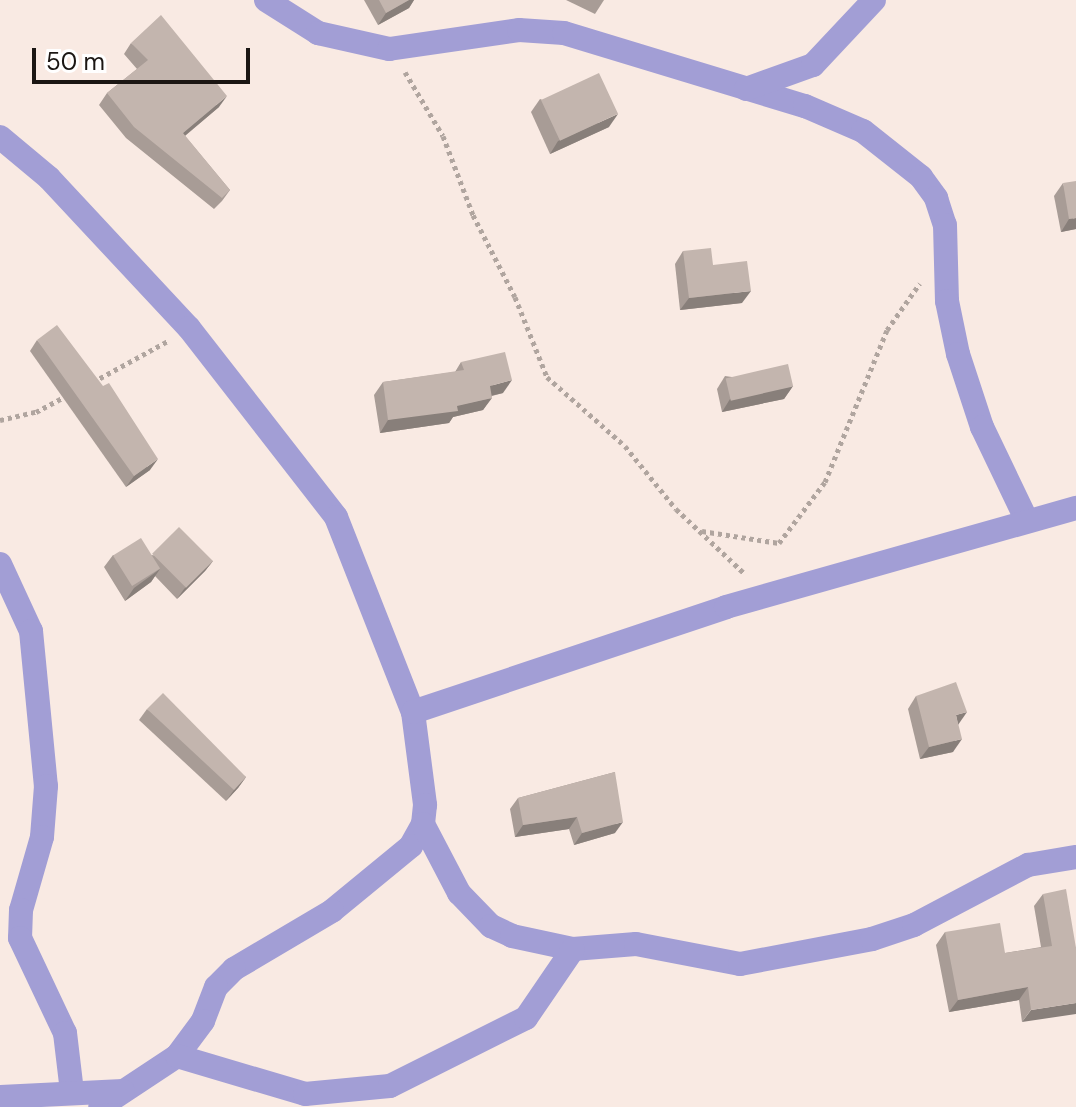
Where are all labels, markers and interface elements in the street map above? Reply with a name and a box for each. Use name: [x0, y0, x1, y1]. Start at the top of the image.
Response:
scale bar: [36, 32, 254, 82]
text: 50 m: [46, 46, 105, 77]

